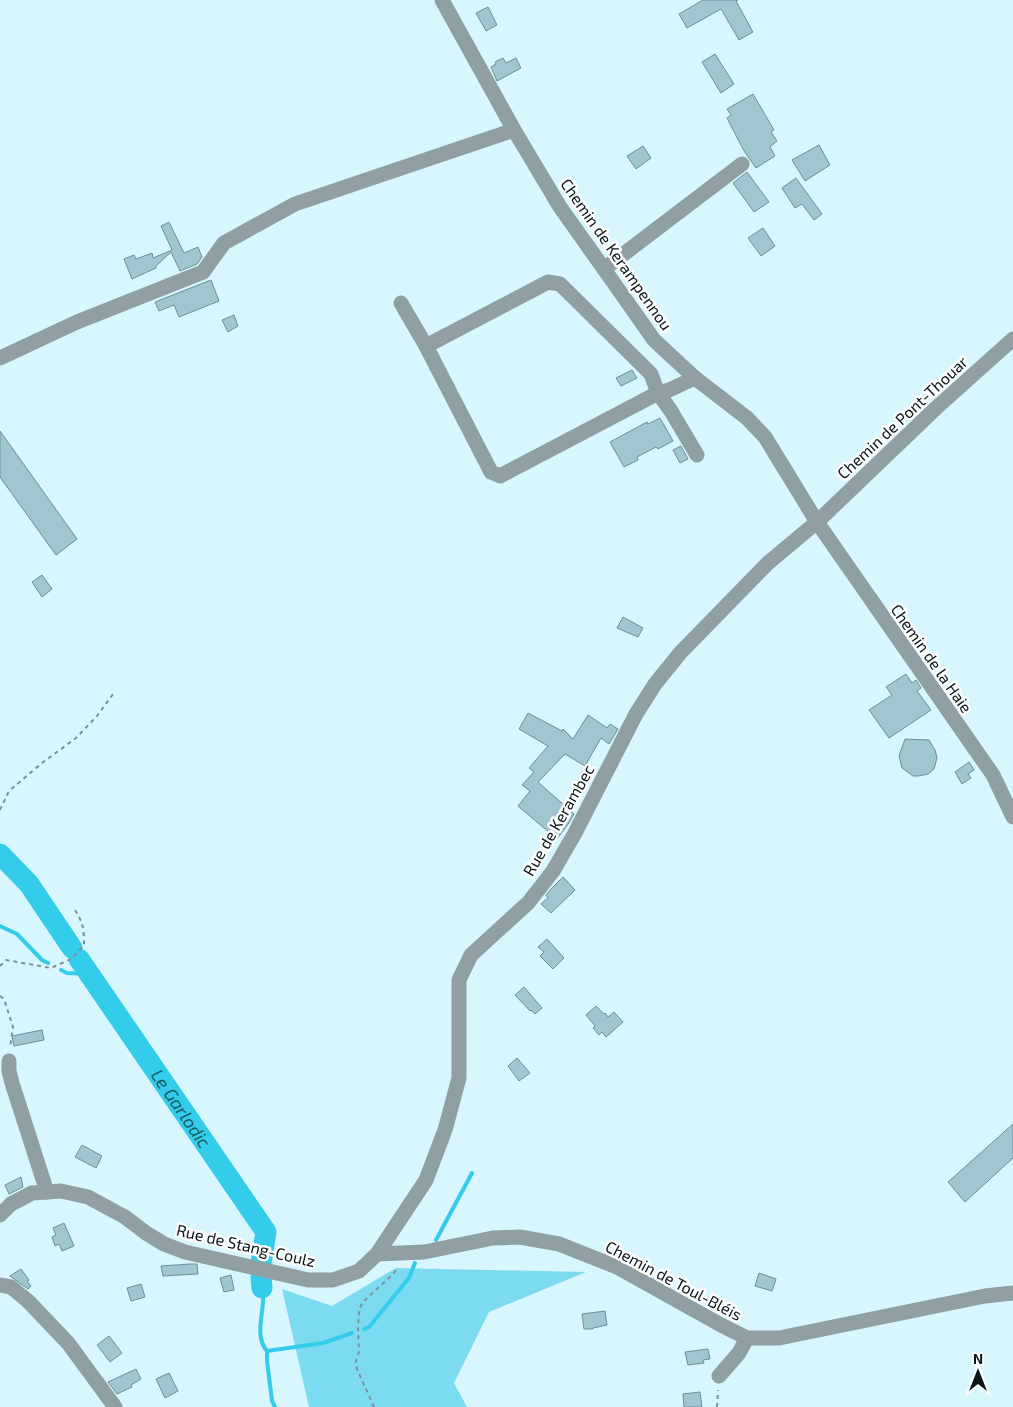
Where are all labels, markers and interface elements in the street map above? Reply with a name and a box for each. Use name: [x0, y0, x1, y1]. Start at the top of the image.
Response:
street label: Chemin de Kerampennou: [557, 174, 677, 334]
street label: Chemin de Pont-Thouar: [833, 351, 972, 482]
street label: Chemin de la Haie: [887, 600, 977, 716]
street label: Rue de Kerambec: [518, 761, 598, 879]
water label: Le Garlodic: [147, 1065, 216, 1152]
street label: Rue de Stang-Coulz: [175, 1220, 317, 1270]
street label: Chemin de Toul-Bléis: [603, 1236, 745, 1324]
north arrow: [953, 1347, 1003, 1397]
text: N: [973, 1350, 983, 1367]

